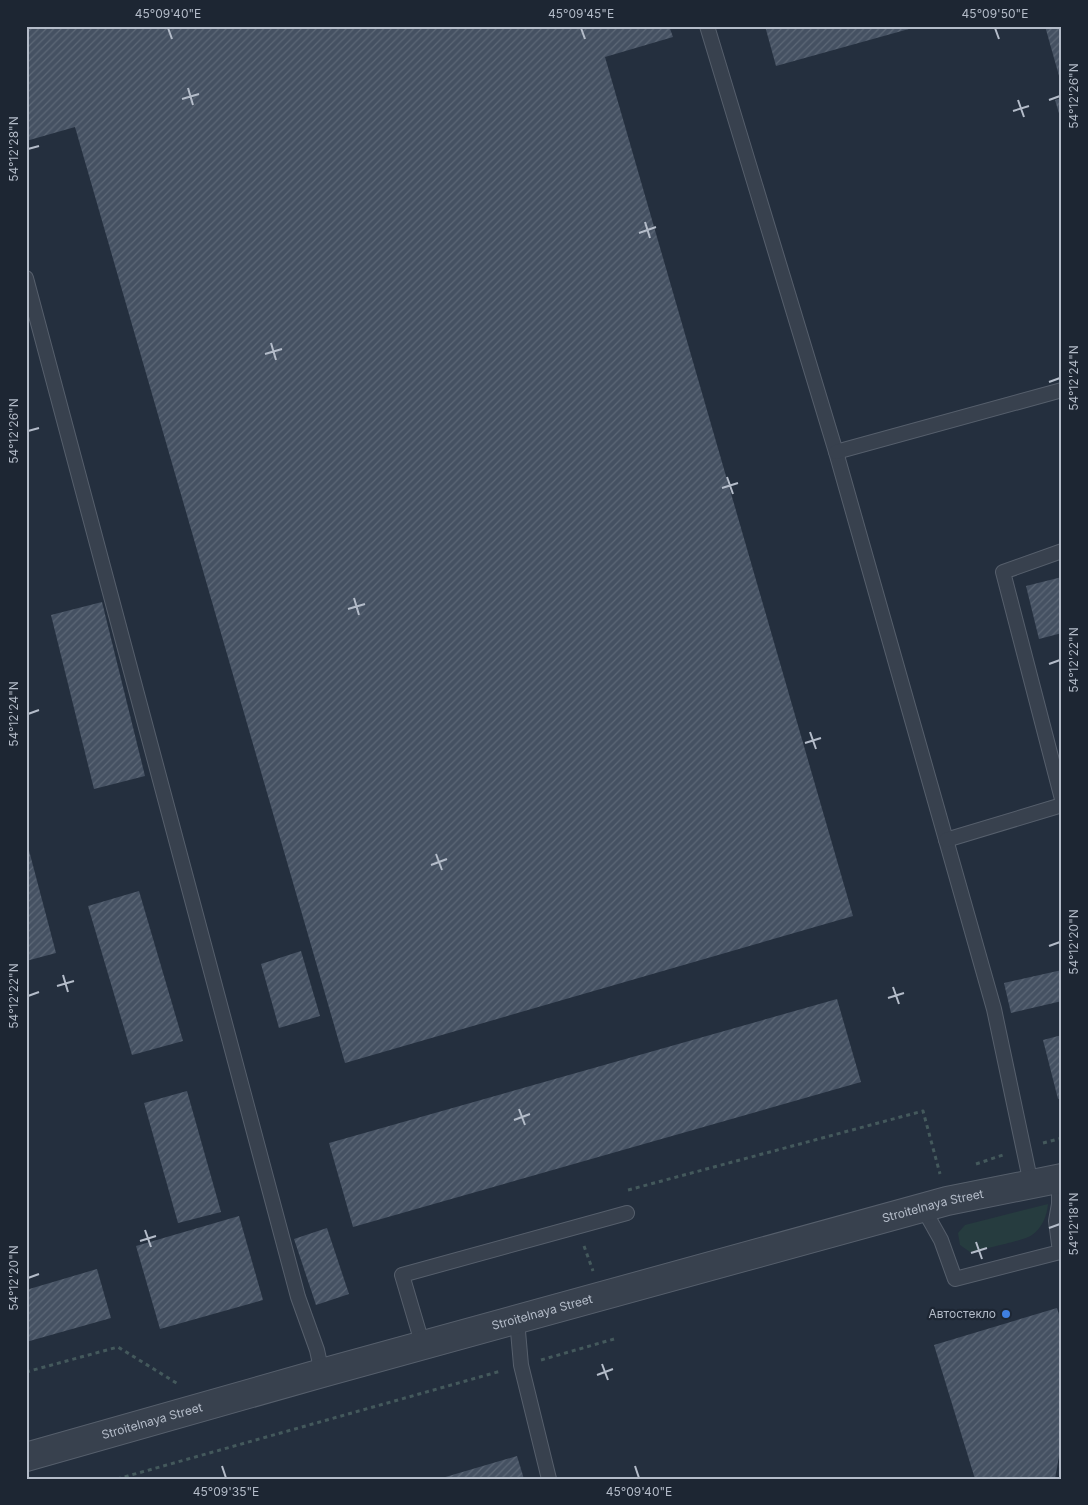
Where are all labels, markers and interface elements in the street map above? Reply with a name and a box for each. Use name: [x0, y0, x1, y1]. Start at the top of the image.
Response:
text: 45°09'40"E: [135, 6, 201, 21]
text: 45°09'45"E: [548, 6, 614, 21]
text: 45°09'50"E: [962, 6, 1028, 21]
text: 54°12'26"N: [1066, 63, 1081, 129]
text: 54°12'28"N: [6, 116, 21, 182]
text: 54°12'24"N: [1066, 345, 1081, 411]
text: 54°12'26"N: [6, 398, 21, 464]
text: 54°12'22"N: [1066, 627, 1081, 693]
text: 54°12'24"N: [6, 681, 21, 747]
text: 54°12'20"N: [1066, 909, 1081, 975]
text: 54°12'22"N: [6, 963, 21, 1029]
street label: Stroitelnaya Street: [880, 1186, 985, 1226]
text: 54°12'18"N: [1066, 1192, 1081, 1256]
text: 54°12'20"N: [6, 1245, 21, 1311]
street label: Stroitelnaya Street: [490, 1291, 594, 1333]
place label: Автостекло: [929, 1306, 996, 1321]
marker: Автостекло: [1000, 1308, 1012, 1320]
street label: Stroitelnaya Street: [100, 1399, 204, 1442]
text: 45°09'35"E: [193, 1484, 259, 1499]
text: 45°09'40"E: [606, 1484, 672, 1499]

